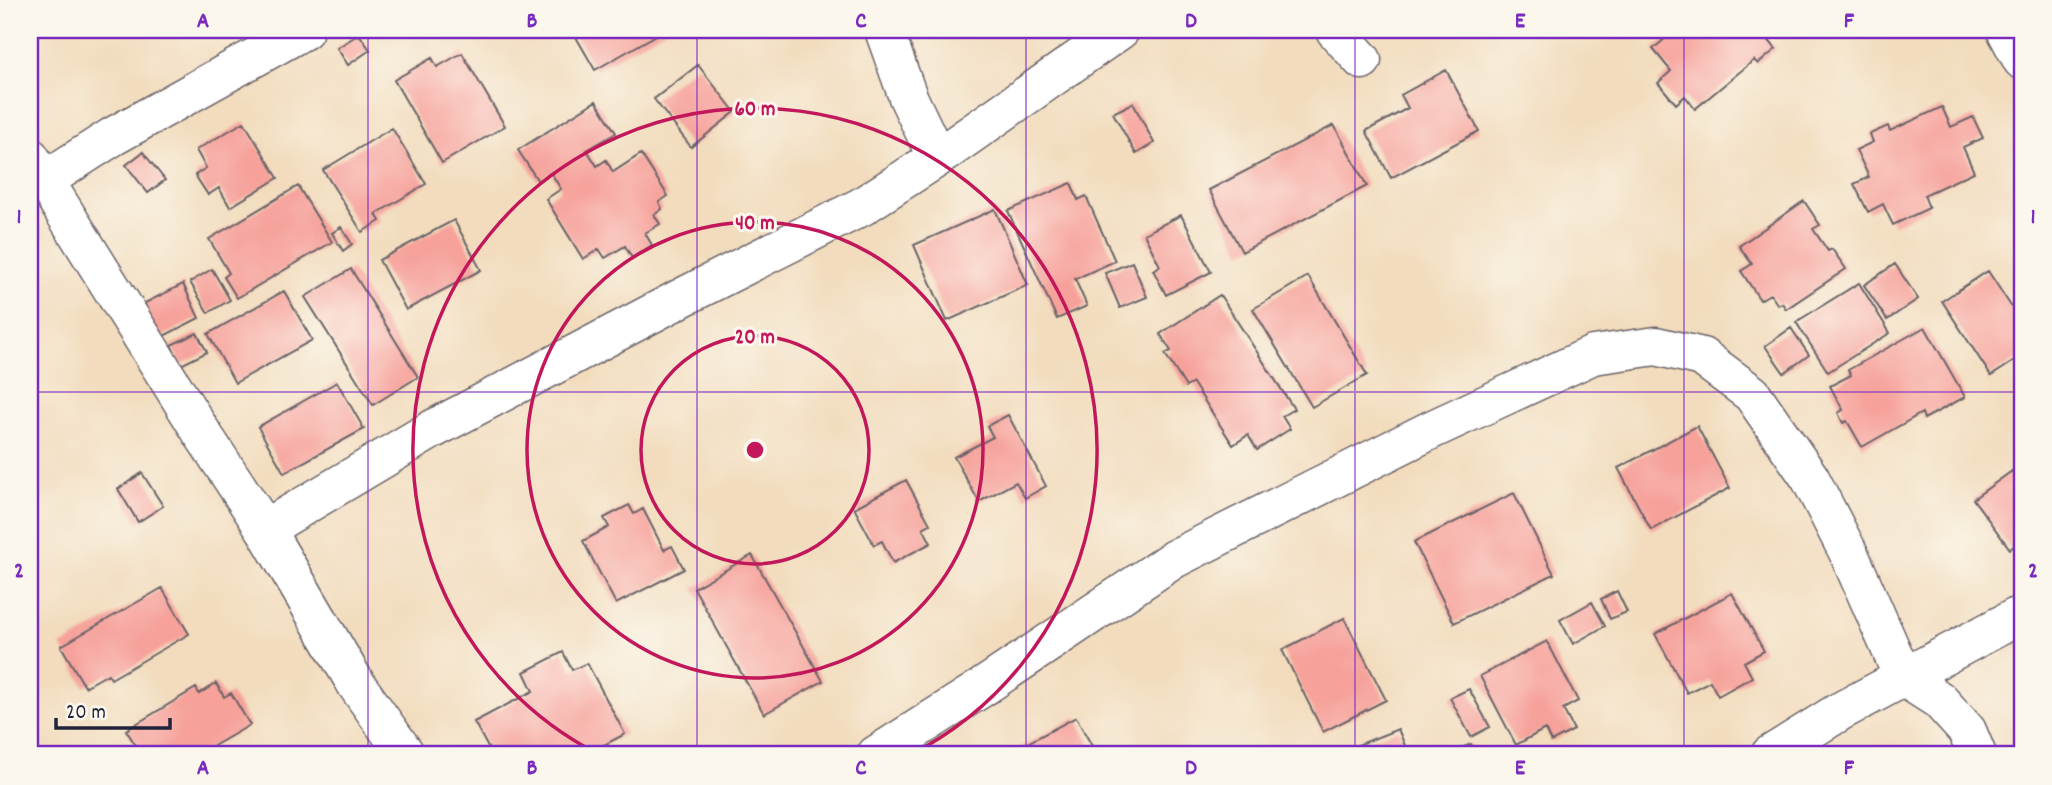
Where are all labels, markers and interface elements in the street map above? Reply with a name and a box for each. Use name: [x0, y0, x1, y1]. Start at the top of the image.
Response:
text: A: [197, 6, 209, 39]
text: B: [527, 6, 538, 39]
text: C: [855, 6, 867, 39]
text: D: [1185, 6, 1197, 39]
text: E: [1515, 6, 1526, 39]
text: F: [1844, 6, 1855, 39]
text: 60 m: [735, 96, 775, 126]
text: 1: [16, 202, 22, 235]
text: 1: [2030, 202, 2036, 235]
text: 40 m: [735, 210, 775, 240]
text: 20 m: [735, 324, 775, 354]
centre of rings: [743, 438, 767, 462]
text: 2: [14, 556, 24, 589]
text: 2: [2028, 556, 2038, 589]
scale bar: [56, 687, 170, 731]
text: 20 m: [66, 699, 106, 729]
text: A: [197, 753, 209, 785]
text: B: [527, 753, 538, 785]
text: C: [855, 753, 867, 785]
text: D: [1185, 753, 1197, 785]
text: E: [1515, 753, 1526, 785]
text: F: [1844, 753, 1855, 785]

